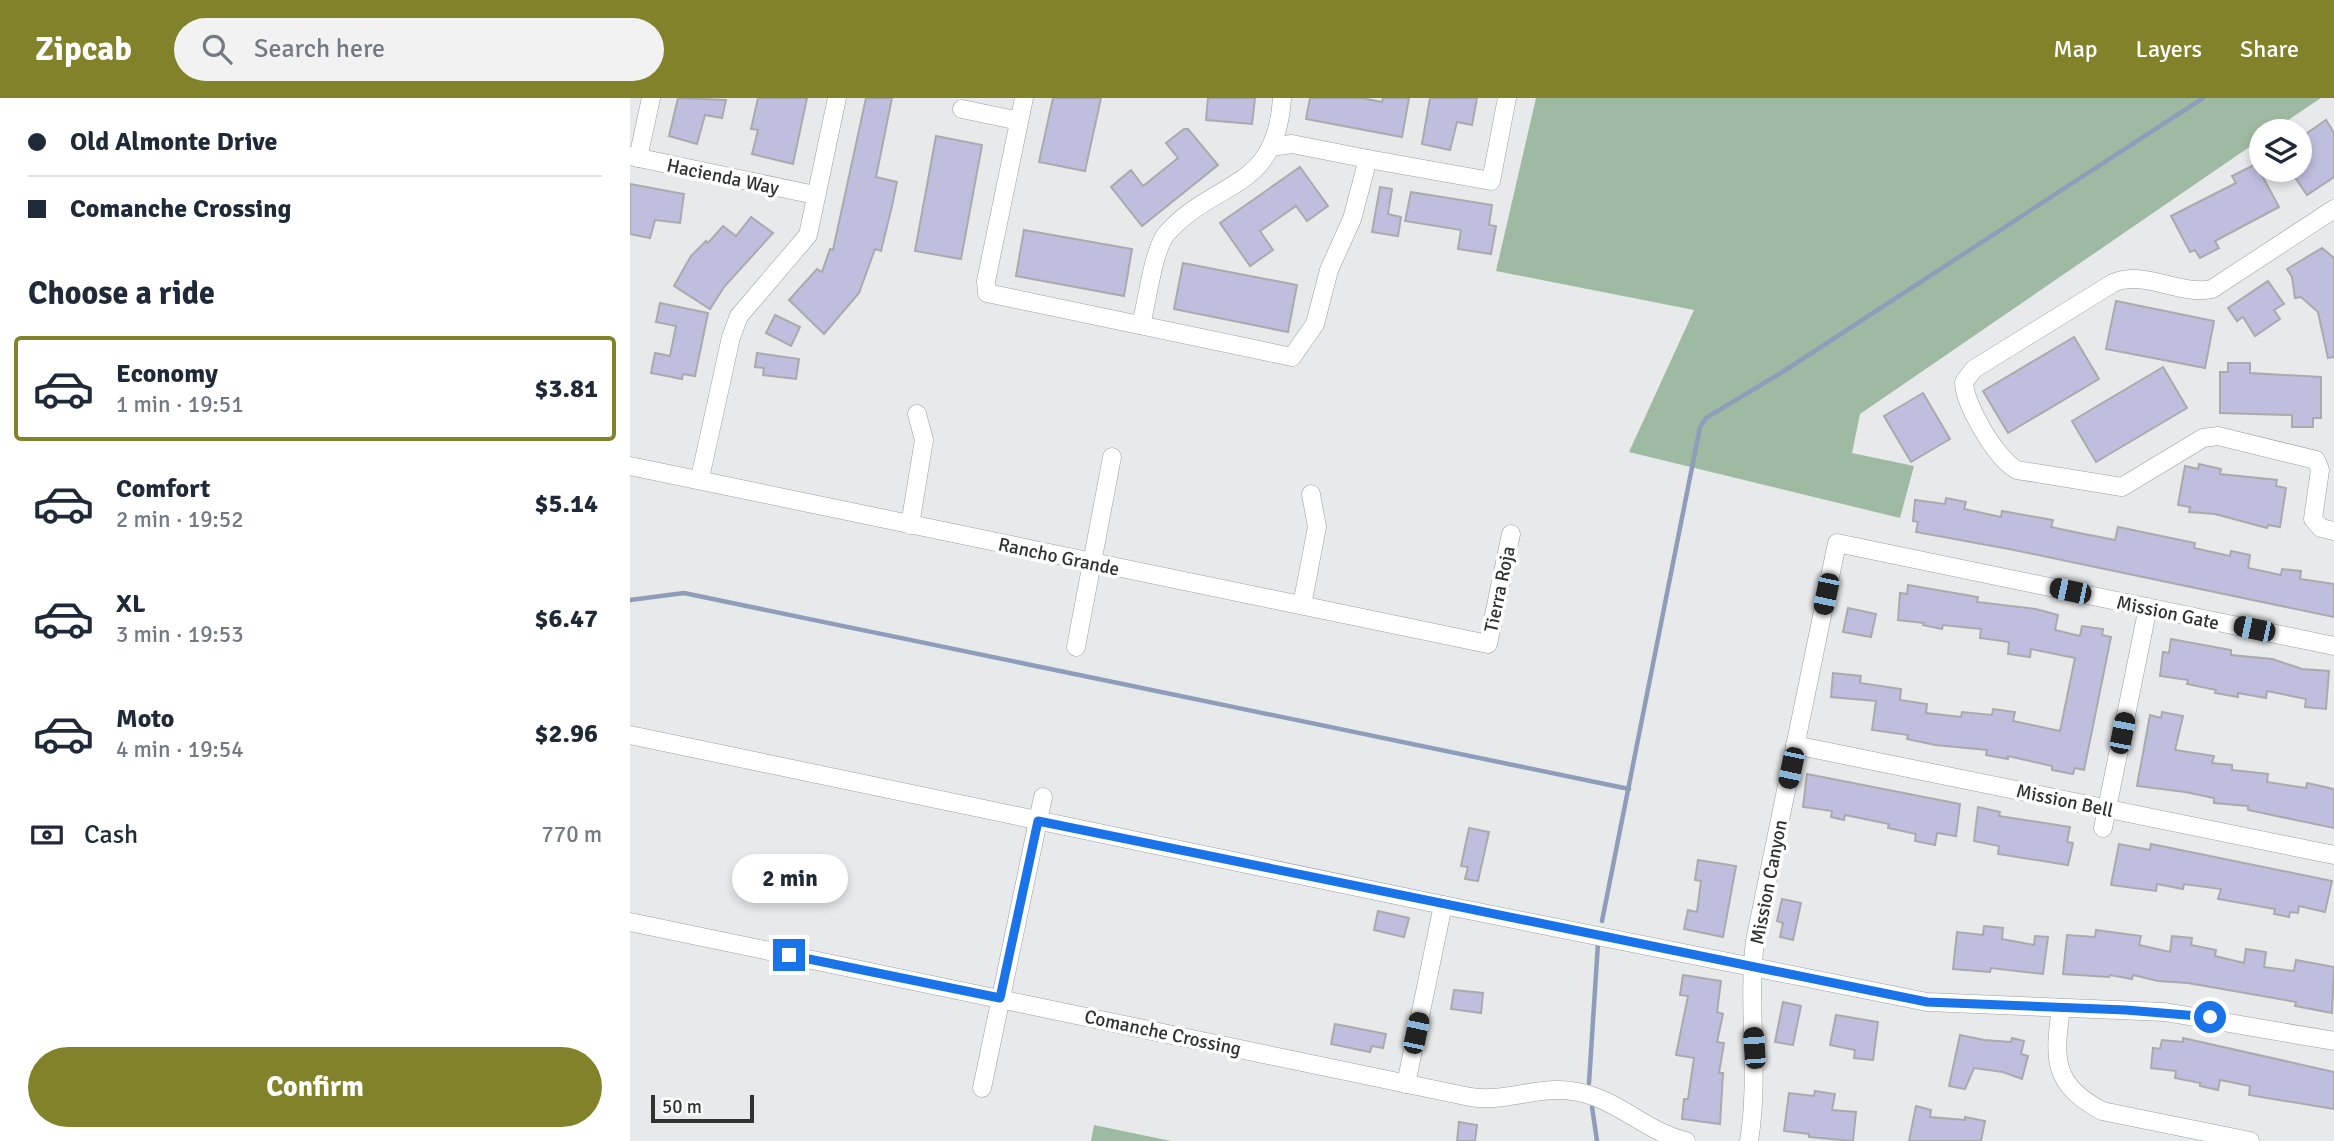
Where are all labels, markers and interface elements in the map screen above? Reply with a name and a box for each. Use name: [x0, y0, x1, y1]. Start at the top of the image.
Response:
search box: [174, 18, 664, 81]
text: Zipcab: [35, 29, 132, 70]
icon: search: [198, 30, 236, 68]
text: Search here: [254, 33, 385, 65]
text: Map: [2053, 34, 2098, 64]
text: Layers: [2136, 34, 2202, 64]
text: Share: [2240, 34, 2299, 64]
map controls: [2249, 119, 2312, 182]
button: layers: [2249, 119, 2312, 182]
text: Old Almonte Drive: [70, 126, 277, 158]
street label: Hacienda Way: [664, 153, 781, 201]
text: Comanche Crossing: [70, 193, 291, 225]
text: Choose a ride: [28, 274, 215, 313]
icon: car: [32, 357, 95, 420]
text: Economy: [116, 358, 218, 390]
text: $3.81: [534, 373, 598, 405]
text: 1 min · 19:51: [116, 390, 244, 419]
icon: car: [32, 472, 95, 535]
text: Comfort: [116, 473, 210, 505]
text: $5.14: [534, 488, 598, 520]
text: 2 min · 19:52: [116, 505, 244, 534]
street label: Rancho Grande: [996, 532, 1122, 582]
street label: Tierra Roja: [1479, 544, 1521, 635]
car: [1812, 571, 1841, 617]
car: [2048, 576, 2093, 606]
icon: car: [32, 587, 95, 650]
text: XL: [116, 588, 146, 620]
street label: Mission Gate: [2114, 590, 2221, 636]
text: $6.47: [534, 603, 598, 635]
car: [2232, 614, 2277, 644]
text: 3 min · 19:53: [116, 620, 244, 649]
icon: car: [32, 702, 95, 765]
text: Moto: [116, 703, 174, 735]
car: [2108, 710, 2137, 756]
text: $2.96: [534, 718, 598, 750]
text: 4 min · 19:54: [116, 735, 244, 764]
car: [1777, 745, 1806, 791]
street label: Mission Bell: [2014, 779, 2116, 823]
icon: cash: [28, 816, 66, 854]
street label: Mission Canyon: [1745, 818, 1793, 947]
text: Cash: [84, 819, 138, 851]
text: 770 m: [541, 820, 602, 849]
callout: 2 min: [731, 854, 847, 902]
text: 2 min: [762, 864, 818, 893]
route end: [773, 939, 805, 971]
route start: [2194, 1001, 2226, 1033]
street label: Comanche Crossing: [1082, 1005, 1243, 1061]
car: [1402, 1010, 1431, 1056]
car: [1743, 1026, 1766, 1070]
button: Confirm: [28, 1047, 602, 1127]
scale bar: [651, 1092, 754, 1124]
text: 50 m: [662, 1095, 702, 1119]

